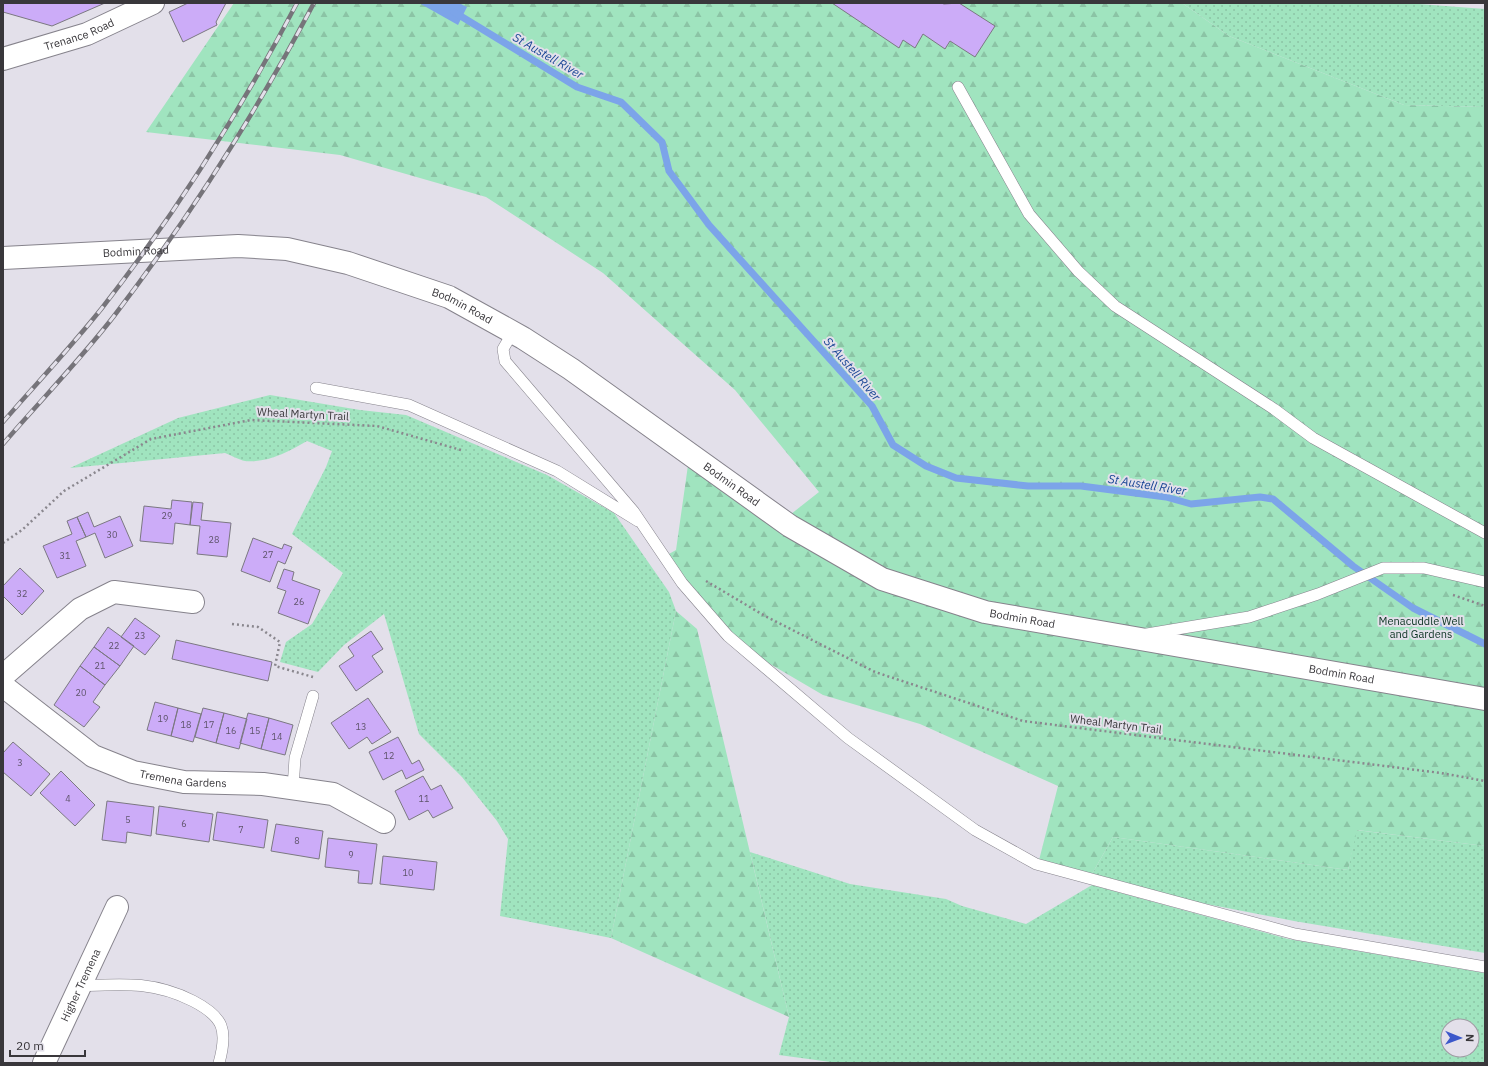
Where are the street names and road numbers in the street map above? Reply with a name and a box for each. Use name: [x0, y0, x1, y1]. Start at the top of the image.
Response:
street label: Trenance Road: [42, 15, 116, 53]
street label: Bodmin Road: [102, 243, 169, 260]
street label: Bodmin Road: [430, 285, 495, 327]
street label: Wheal Martyn Trail: [257, 405, 349, 423]
street label: Bodmin Road: [701, 459, 763, 509]
street label: Bodmin Road: [989, 606, 1056, 631]
street label: Bodmin Road: [1308, 661, 1375, 687]
street label: Wheal Martyn Trail: [1069, 711, 1163, 737]
street label: Tremena Gardens: [139, 766, 227, 790]
street label: Higher Tremena: [57, 946, 104, 1024]

